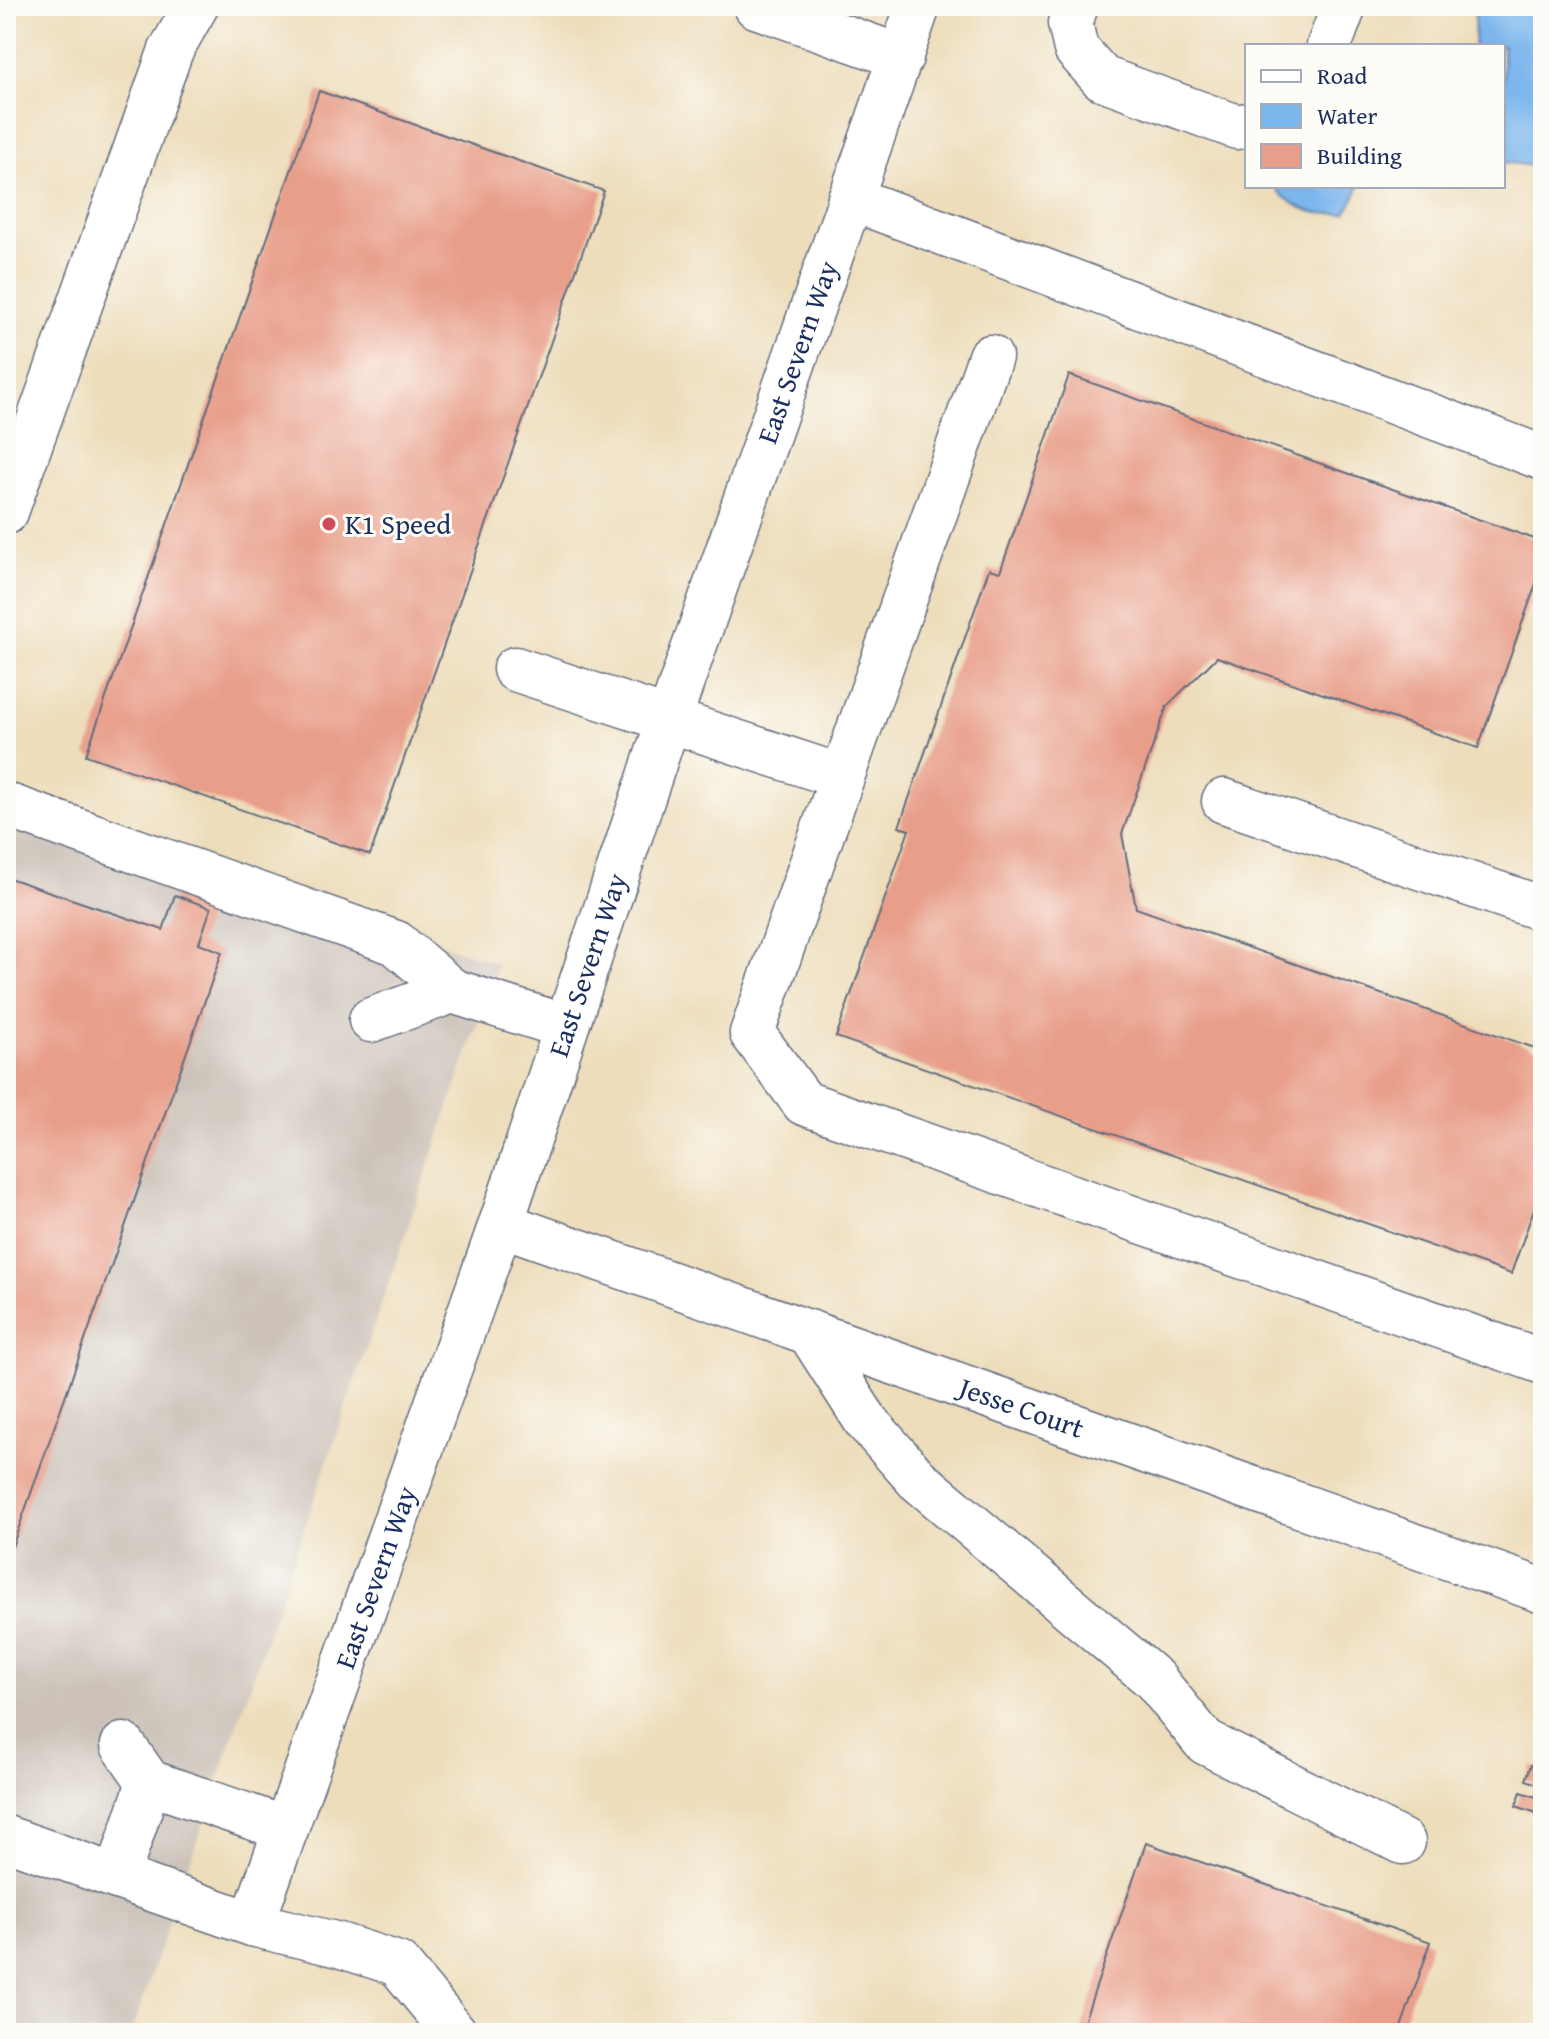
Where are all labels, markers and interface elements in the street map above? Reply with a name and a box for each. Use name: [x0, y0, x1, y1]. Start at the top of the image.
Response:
legend: [1245, 44, 1505, 188]
text: Road: [1317, 58, 1367, 93]
text: Water: [1317, 98, 1378, 133]
text: Building: [1317, 138, 1402, 173]
street label: East Severn Way: [746, 255, 848, 449]
place label: K1 Speed: [345, 503, 451, 544]
marker: K1 Speed: [320, 515, 338, 533]
street label: East Severn Way: [537, 868, 636, 1062]
street label: Jesse Court: [951, 1365, 1090, 1448]
street label: East Severn Way: [324, 1480, 426, 1674]

